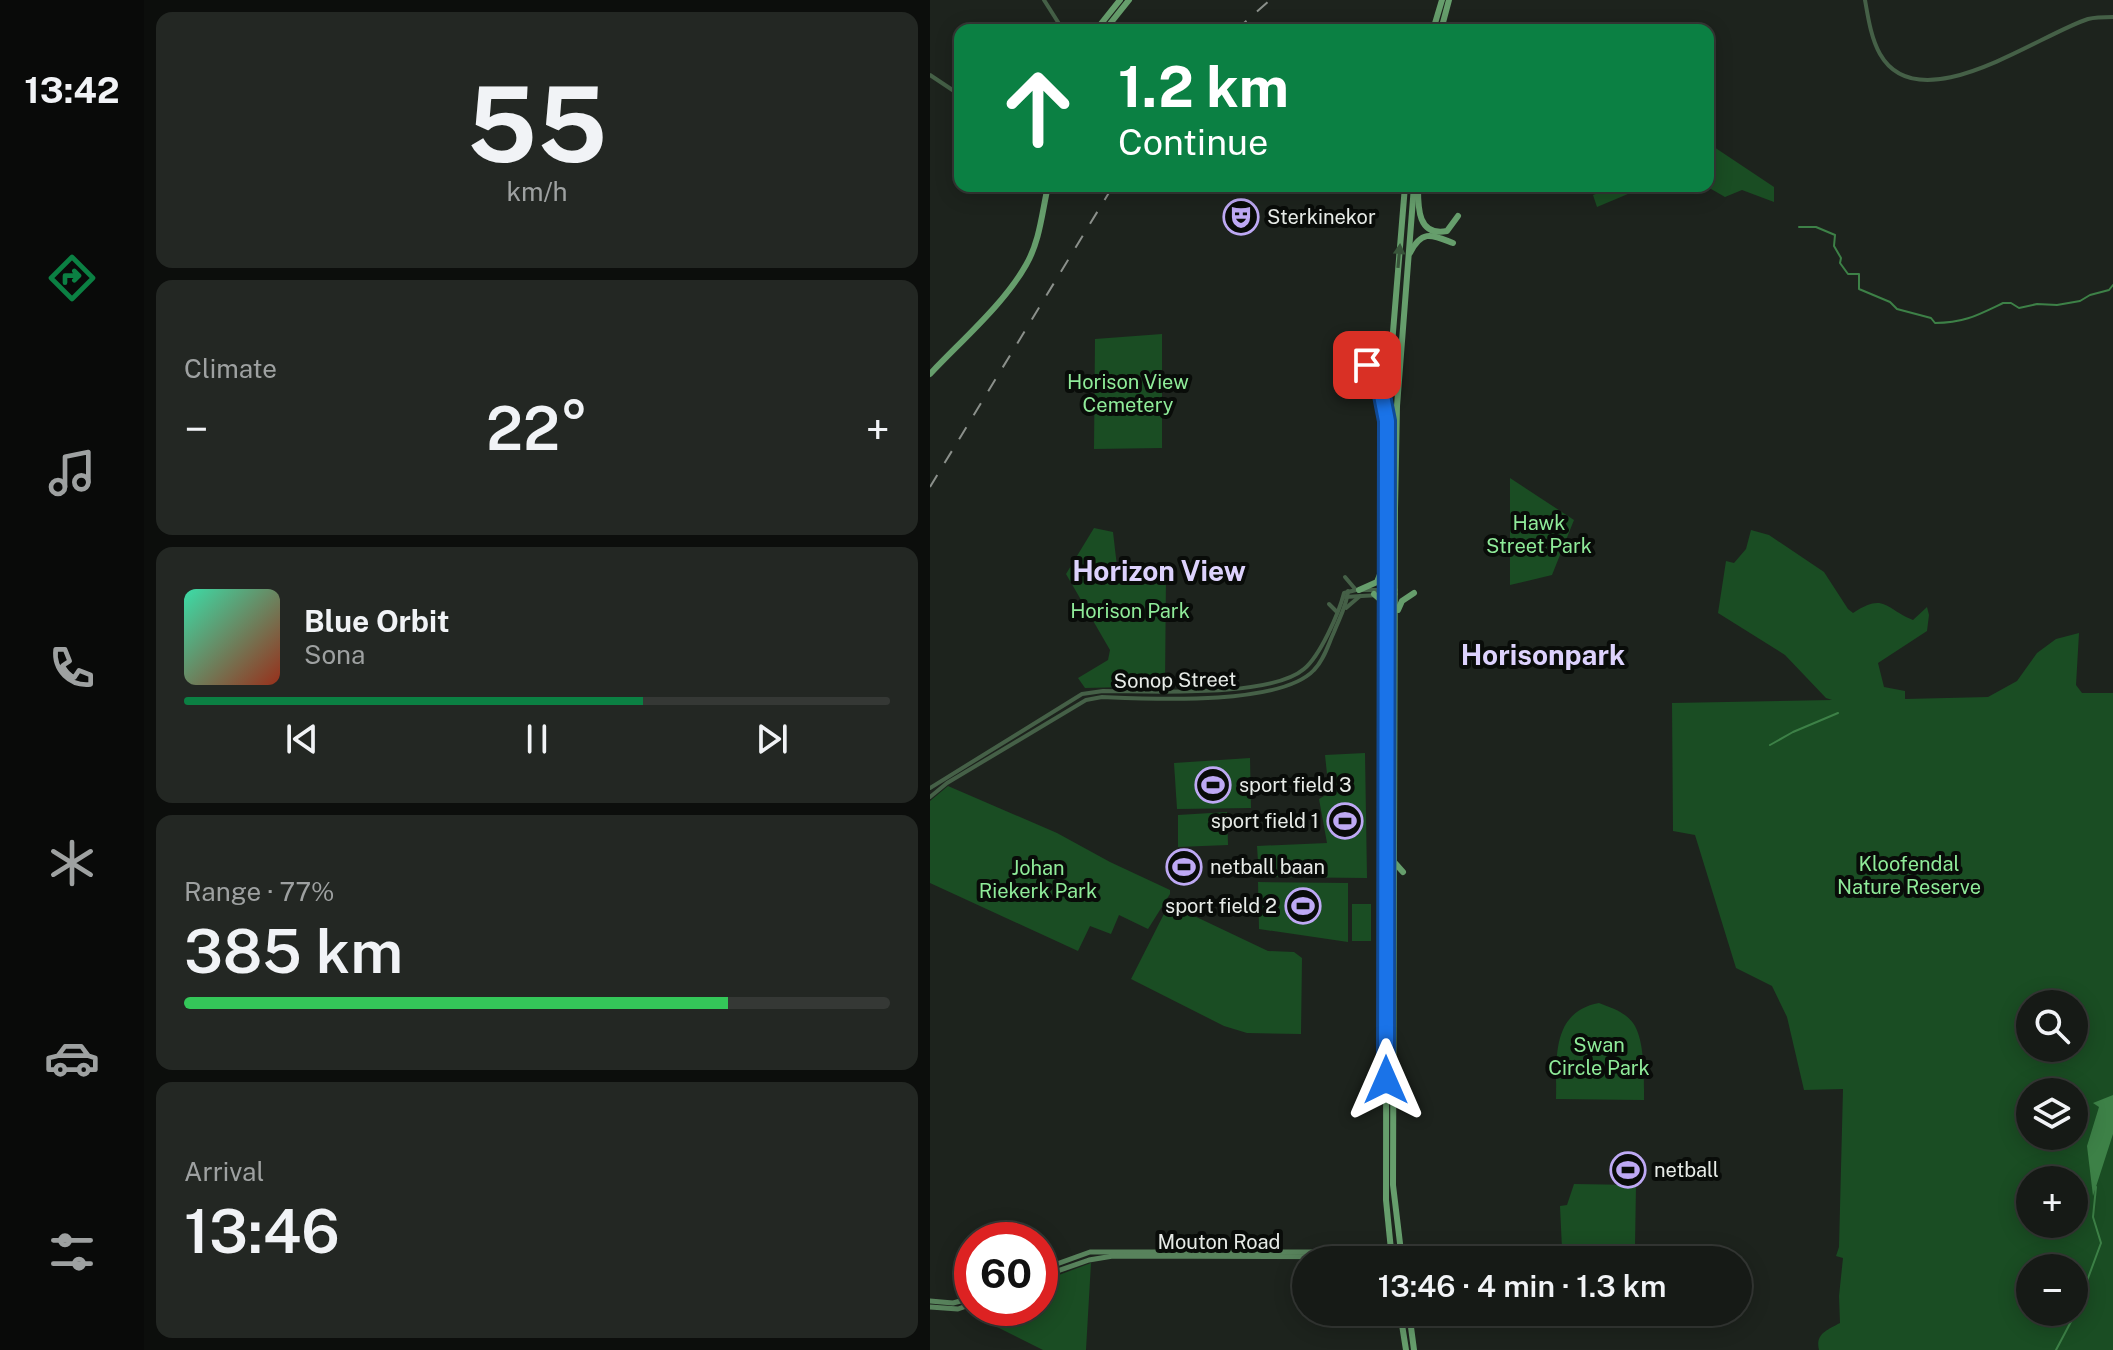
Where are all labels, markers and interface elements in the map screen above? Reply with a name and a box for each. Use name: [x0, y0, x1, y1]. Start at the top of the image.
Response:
text: 1.2 km: [1118, 54, 1289, 120]
icon: ahead: [986, 56, 1090, 160]
text: 55: [467, 63, 607, 185]
text: 13:42: [24, 69, 120, 111]
text: Continue: [1118, 121, 1268, 163]
text: km/h: [506, 176, 568, 207]
theatre icon: Sterkinekor: [1222, 198, 1260, 236]
place label: Sterkinekor: [1267, 205, 1376, 229]
one-way arrow: [1393, 243, 1406, 268]
icon: directions: [44, 250, 100, 306]
pin: [1333, 331, 1401, 399]
icon: arrive: [1345, 343, 1389, 387]
text: Climate: [184, 353, 277, 384]
park label: Horison View Cemetery: [1067, 370, 1189, 417]
text: 22°: [486, 393, 588, 464]
text: −: [184, 403, 208, 455]
text: +: [866, 403, 890, 455]
icon: music: [44, 445, 100, 501]
park label: Hawk Street Park: [1486, 511, 1592, 558]
district label: Horizon View: [1072, 554, 1246, 587]
park label: Horison Park: [1070, 599, 1190, 623]
text: Blue Orbit: [304, 603, 450, 639]
district label: Horisonpark: [1461, 638, 1625, 671]
text: Sona: [304, 639, 365, 670]
icon: phone: [44, 640, 100, 696]
street label: Sonop Street: [1113, 667, 1237, 693]
icon: previous: [280, 717, 324, 761]
icon: pause: [515, 717, 559, 761]
icon: next: [750, 717, 794, 761]
sports icon: sport field 3: [1194, 766, 1232, 804]
place label: sport field 3: [1239, 773, 1352, 797]
sports icon: sport field 1: [1326, 802, 1364, 840]
place label: sport field 1: [1211, 809, 1319, 833]
icon: climate: [44, 835, 100, 891]
sports icon: netball baan: [1165, 848, 1203, 886]
park label: Kloofendal Nature Reserve: [1837, 852, 1981, 899]
place label: netball baan: [1210, 855, 1325, 879]
park label: Johan Riekerk Park: [979, 856, 1097, 903]
text: Range · 77%: [184, 876, 335, 907]
sports icon: sport field 2: [1284, 887, 1322, 925]
place label: sport field 2: [1165, 894, 1277, 918]
text: 385 km: [184, 916, 403, 987]
map controls: [2016, 990, 2088, 1326]
button: search: [2016, 990, 2088, 1062]
icon: car: [44, 1030, 100, 1086]
park label: Swan Circle Park: [1548, 1033, 1650, 1080]
position arrow: [1344, 1038, 1428, 1122]
button: layers: [2016, 1078, 2088, 1150]
sports icon: netball: [1609, 1151, 1647, 1189]
text: Arrival: [184, 1156, 264, 1187]
place label: netball: [1654, 1158, 1719, 1182]
button: +: [2016, 1166, 2088, 1238]
text: 13:46: [184, 1196, 340, 1267]
speed limit sign: 60: [954, 1222, 1058, 1326]
icon: filters: [44, 1224, 100, 1280]
street label: Mouton Road: [1157, 1230, 1281, 1254]
button: −: [2016, 1254, 2088, 1326]
text: 13:46 · 4 min · 1.3 km: [1378, 1268, 1666, 1304]

